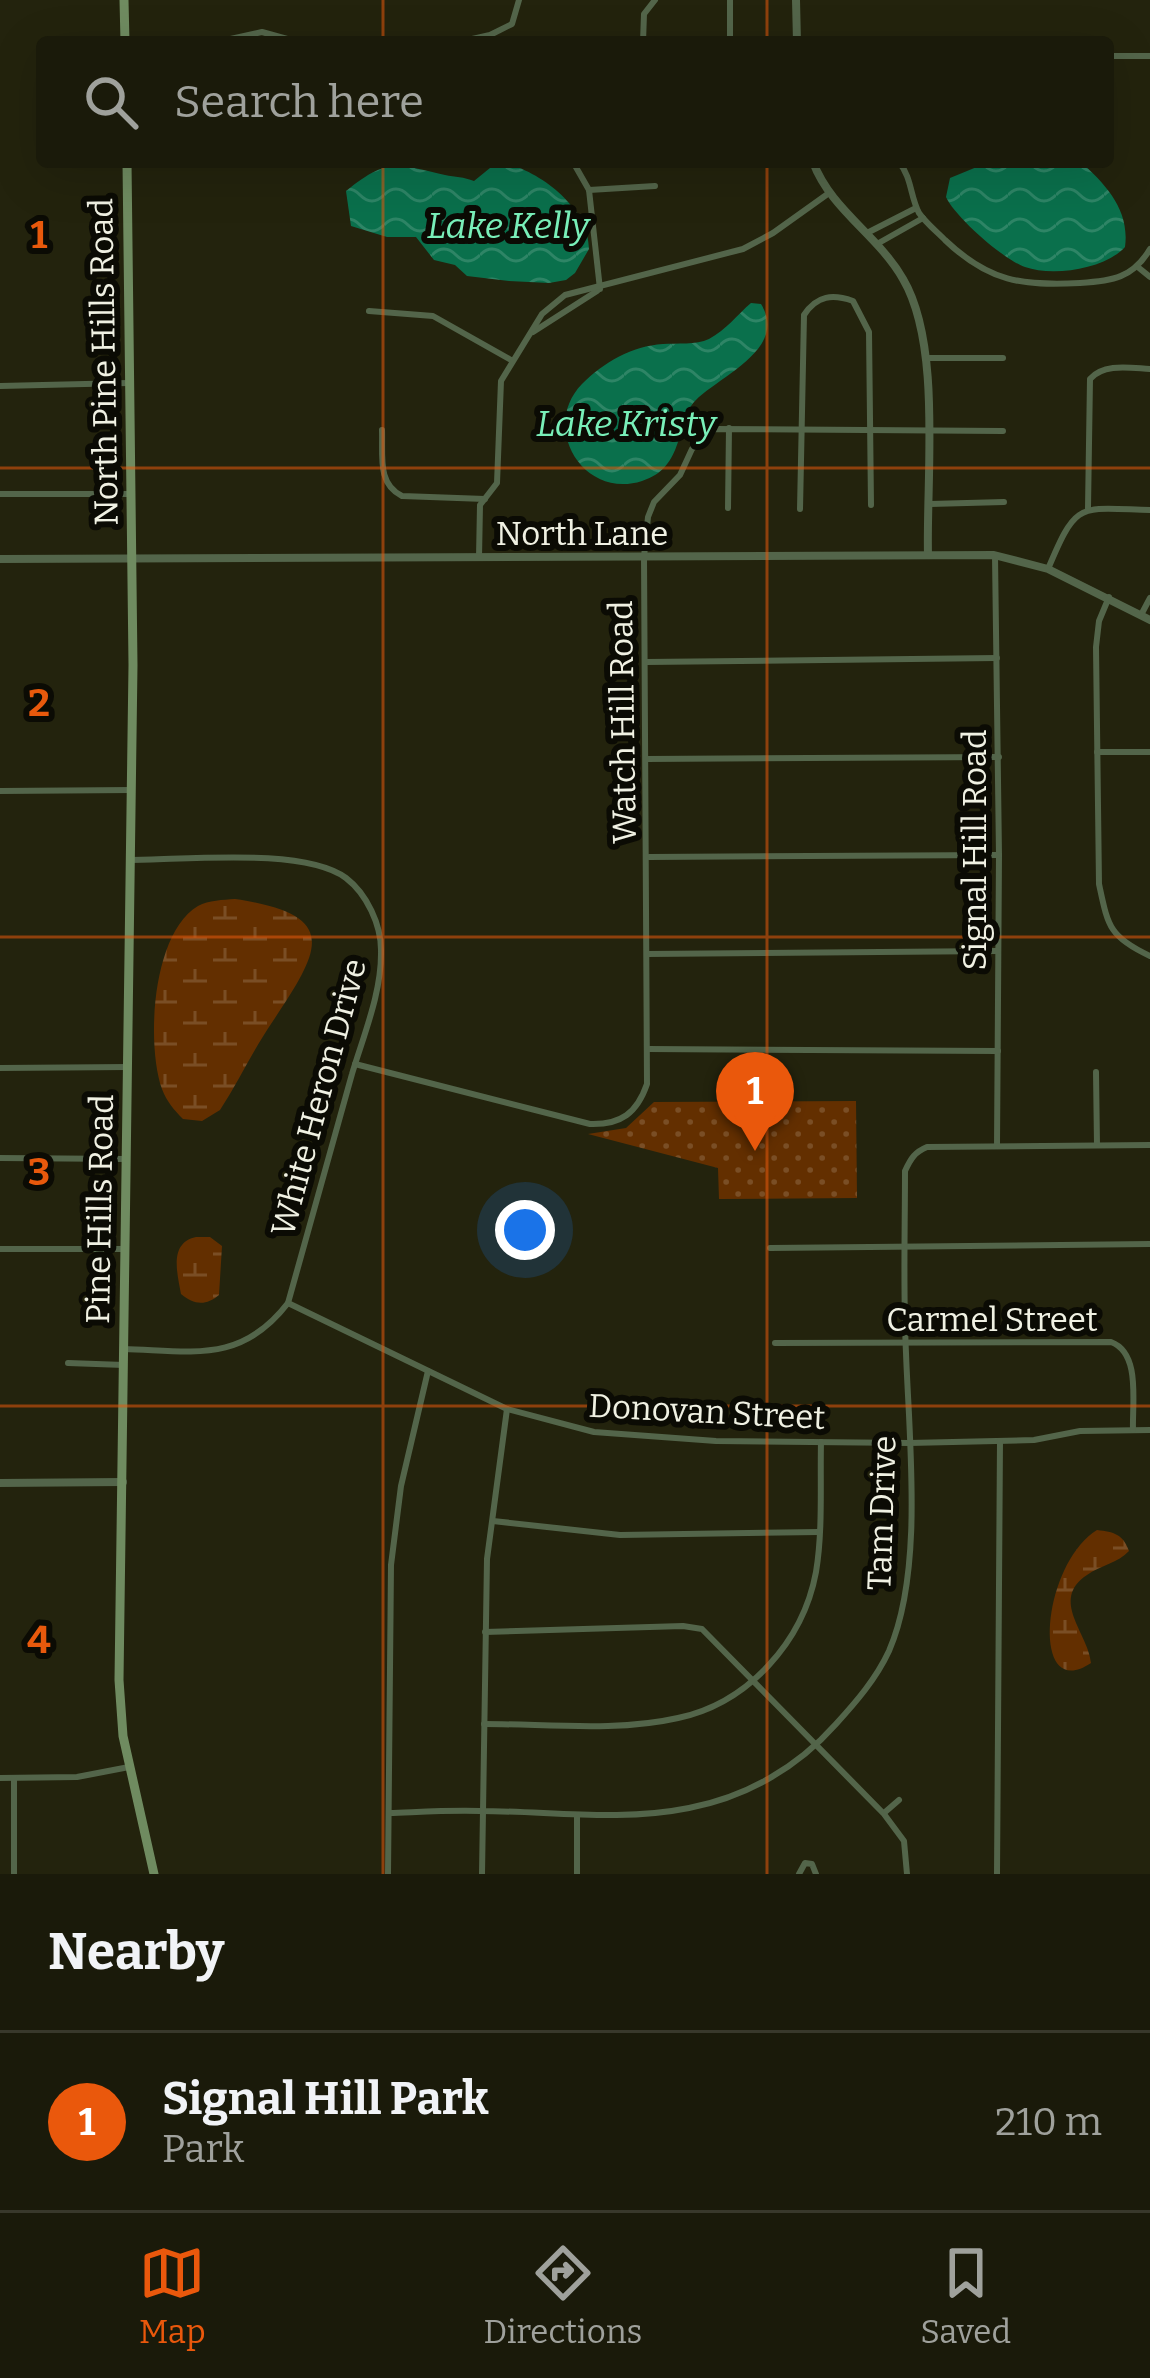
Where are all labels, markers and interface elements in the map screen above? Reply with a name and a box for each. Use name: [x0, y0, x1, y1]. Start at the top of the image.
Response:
search box: [36, 36, 1114, 168]
icon: search: [78, 69, 144, 135]
text: Search here: [174, 75, 424, 129]
street label: North Pine Hills Road: [81, 198, 127, 526]
water label: Lake Kelly: [427, 204, 591, 248]
text: 1: [31, 212, 48, 258]
water label: Lake Kristy: [536, 402, 718, 446]
street label: North Lane: [496, 514, 668, 554]
street label: Watch Hill Road: [601, 600, 645, 844]
text: 2: [28, 680, 50, 726]
street label: Signal Hill Road: [955, 730, 995, 970]
street label: White Heron Drive: [263, 954, 375, 1240]
pin: 1: [716, 1052, 794, 1151]
street label: Pine Hills Road: [78, 1094, 122, 1324]
text: 3: [28, 1149, 50, 1195]
your location: [495, 1200, 555, 1260]
street label: Carmel Street: [886, 1300, 1098, 1340]
street label: Donovan Street: [587, 1386, 826, 1438]
street label: Tam Drive: [859, 1435, 905, 1591]
text: 4: [27, 1617, 51, 1663]
text: Nearby: [48, 1921, 224, 1983]
text: Signal Hill Park: [162, 2072, 489, 2126]
text: 1: [79, 2099, 95, 2145]
text: 210 m: [995, 2099, 1102, 2145]
text: Park: [162, 2126, 244, 2172]
tab: Map: [139, 2240, 206, 2352]
tab: Directions: [484, 2240, 642, 2352]
tab: Saved: [920, 2240, 1011, 2352]

